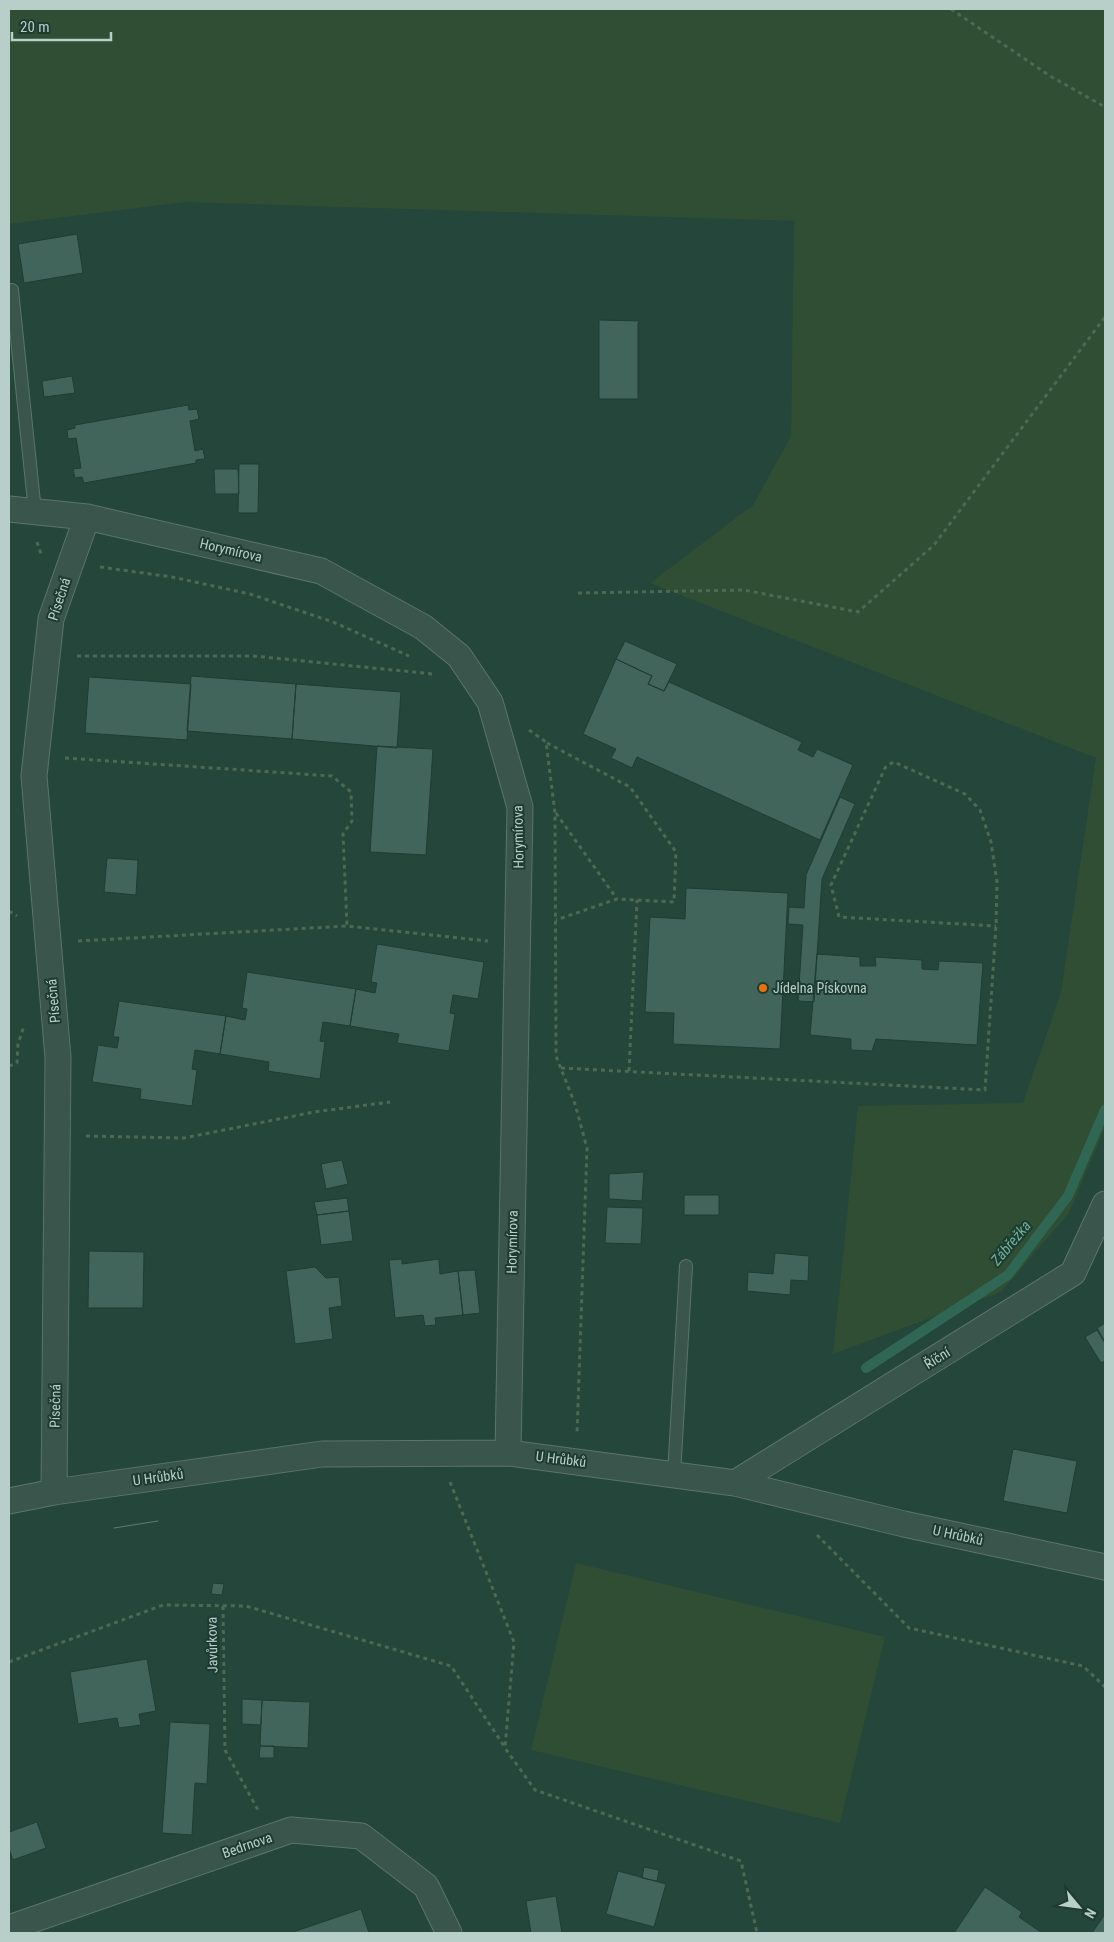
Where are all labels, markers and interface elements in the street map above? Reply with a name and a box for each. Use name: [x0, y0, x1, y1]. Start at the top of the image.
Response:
scale bar: [12, 10, 111, 42]
text: 20 m: [20, 18, 50, 36]
street label: Horymírova: [198, 535, 264, 565]
street label: Písečná: [45, 576, 73, 622]
street label: Horymírova: [509, 805, 527, 869]
street label: Písečná: [43, 978, 63, 1024]
place label: Jídelna Pískovna: [773, 980, 867, 996]
marker: Jídelna Pískovna: [757, 982, 769, 994]
street label: Horymírova: [503, 1210, 521, 1274]
water label: Zábřežka: [986, 1217, 1035, 1270]
street label: Říční: [921, 1343, 953, 1372]
street label: Písečná: [47, 1384, 63, 1428]
street label: U Hrůbků: [535, 1448, 587, 1470]
street label: U Hrůbků: [132, 1466, 184, 1488]
street label: U Hrůbků: [932, 1522, 984, 1548]
street label: Javůrkova: [204, 1617, 220, 1673]
street label: Bedrnova: [220, 1829, 274, 1861]
north arrow: [1054, 1882, 1104, 1932]
text: N: [1081, 1906, 1099, 1921]

